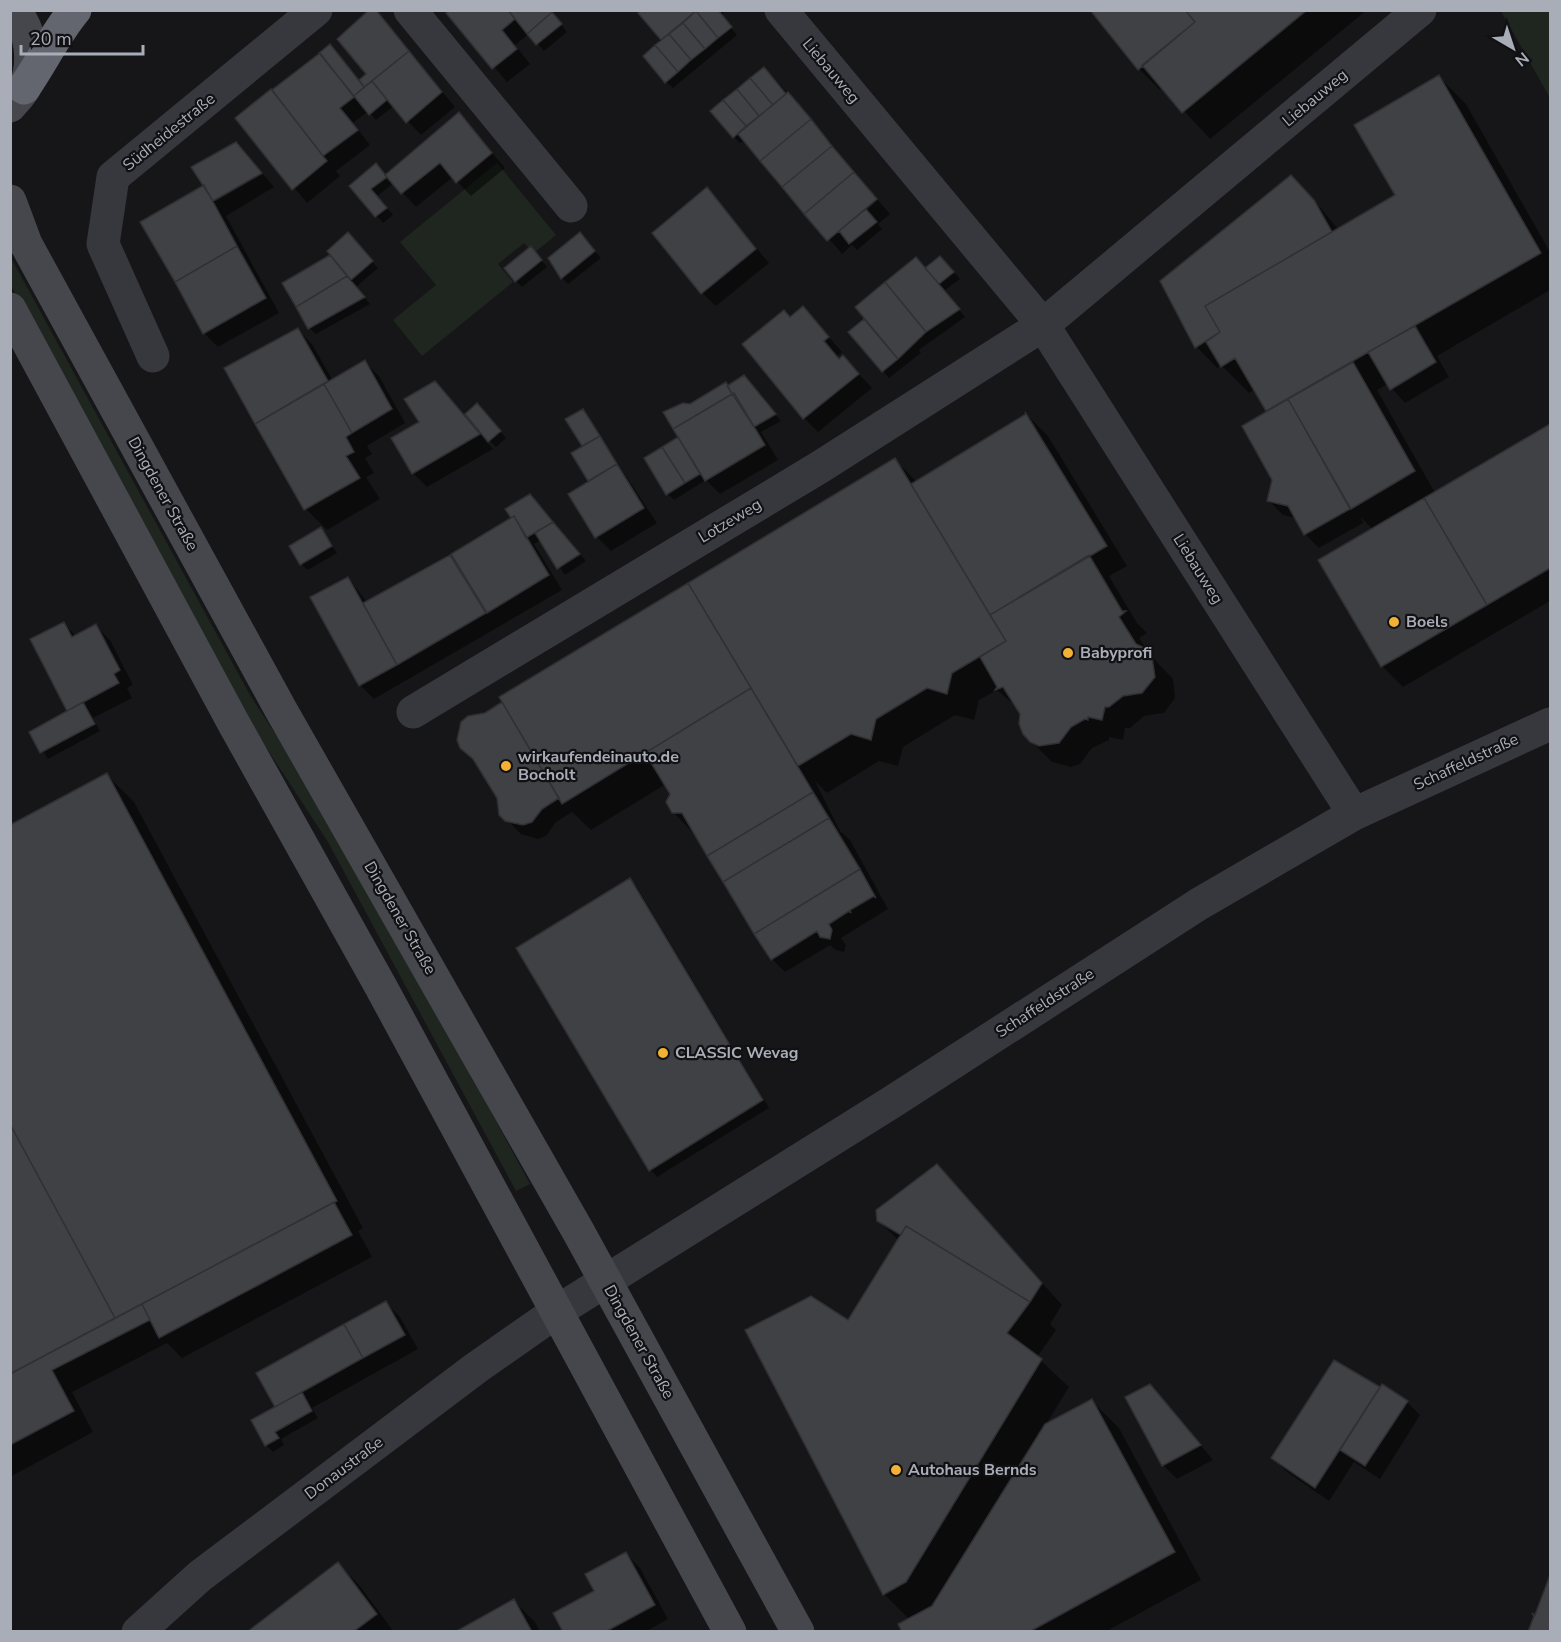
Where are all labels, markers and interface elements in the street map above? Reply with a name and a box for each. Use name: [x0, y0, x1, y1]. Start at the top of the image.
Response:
scale bar: [21, 18, 142, 56]
north arrow: [1483, 18, 1543, 78]
text: 20 m: [30, 27, 72, 51]
street label: Liebauweg: [797, 34, 865, 108]
text: N: [1510, 47, 1533, 71]
street label: Liebauweg: [1278, 64, 1352, 132]
street label: Südheidestraße: [118, 88, 220, 176]
street label: Dingdener Straße: [123, 433, 203, 555]
street label: Lotzeweg: [694, 494, 766, 548]
street label: Liebauweg: [1168, 530, 1228, 608]
place label: Boels: [1406, 611, 1448, 633]
marker: Boels: [1387, 615, 1401, 629]
place label: Babyprofi: [1080, 642, 1152, 664]
marker: Babyprofi: [1061, 646, 1075, 660]
street label: Schaffeldstraße: [1410, 728, 1522, 796]
place label: wirkaufendeinauto.de Bocholt: [518, 746, 679, 786]
marker: wirkaufendeinauto.de Bocholt: [499, 759, 513, 773]
street label: Dingdener Straße: [359, 857, 441, 979]
street label: Schaffeldstraße: [992, 963, 1098, 1043]
place label: CLASSIC Wevag: [675, 1042, 798, 1064]
marker: CLASSIC Wevag: [656, 1046, 670, 1060]
street label: Dingdener Straße: [599, 1281, 679, 1403]
street label: Donaustraße: [300, 1431, 388, 1505]
place label: Autohaus Bernds: [908, 1459, 1037, 1481]
marker: Autohaus Bernds: [889, 1463, 903, 1477]

